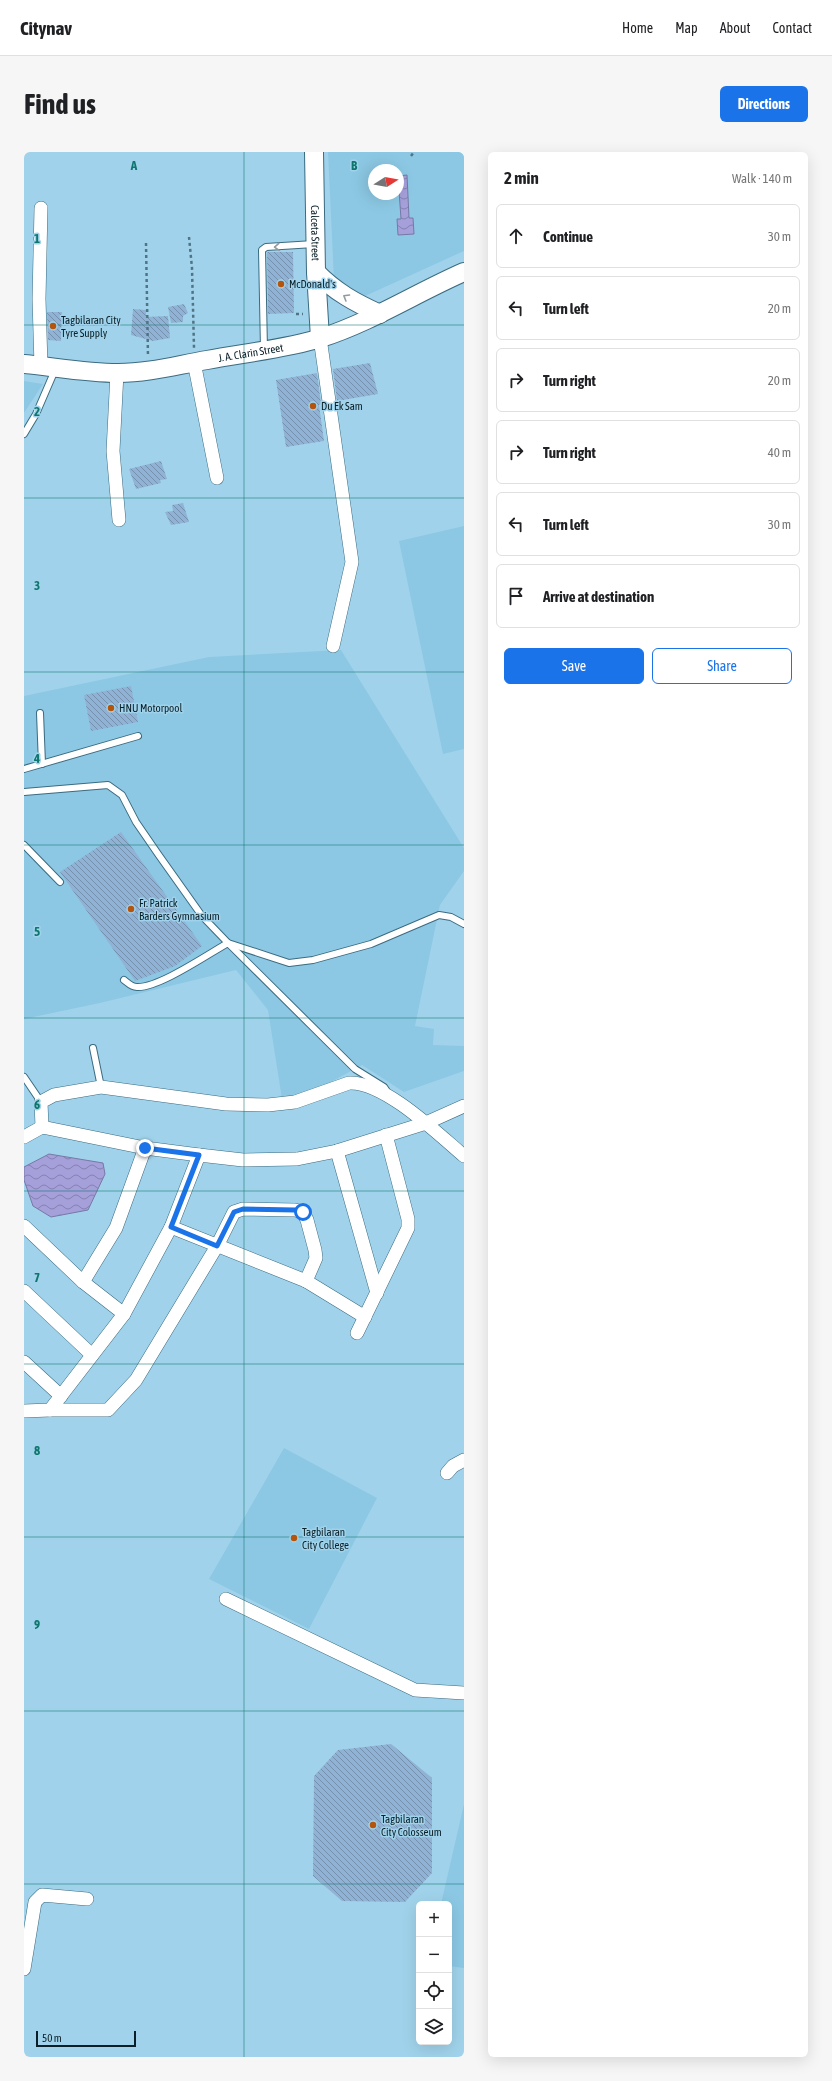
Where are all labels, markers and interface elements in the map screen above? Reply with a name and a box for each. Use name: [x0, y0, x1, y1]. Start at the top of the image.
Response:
text: Citynav: [20, 17, 72, 39]
text: Home: [622, 20, 653, 36]
text: Map: [675, 20, 698, 36]
text: About: [720, 20, 751, 36]
text: Contact: [773, 20, 812, 36]
button: Directions: [720, 86, 808, 122]
text: Find us: [24, 88, 96, 120]
text: A: [130, 158, 138, 173]
text: B: [351, 158, 358, 173]
north arrow: [368, 164, 404, 200]
text: 2 min: [504, 168, 539, 188]
text: Walk · 140 m: [732, 171, 792, 186]
street label: Calceta Street: [309, 205, 322, 261]
icon: ahead: [505, 225, 527, 247]
text: Continue: [543, 228, 593, 245]
text: 30 m: [768, 229, 791, 244]
text: 1: [34, 231, 40, 246]
one-way arrow: [274, 243, 280, 251]
place label: McDonald's: [289, 278, 336, 290]
marker: McDonald's: [276, 279, 286, 289]
one-way arrow: [343, 295, 350, 302]
icon: left: [505, 297, 527, 319]
text: Turn left: [543, 300, 589, 317]
text: 20 m: [768, 301, 791, 316]
place label: Tagbilaran City Tyre Supply: [61, 314, 121, 339]
marker: Tagbilaran City Tyre Supply: [48, 321, 58, 331]
street label: J. A. Clarin Street: [217, 341, 284, 364]
icon: right: [505, 369, 527, 391]
text: Turn right: [543, 372, 596, 389]
text: 20 m: [768, 373, 791, 388]
place label: Du Ek Sam: [321, 400, 363, 412]
marker: Du Ek Sam: [308, 401, 318, 411]
text: 2: [34, 404, 40, 419]
icon: right: [505, 441, 527, 463]
text: Turn right: [543, 444, 596, 461]
text: 40 m: [768, 445, 791, 460]
icon: left: [505, 513, 527, 535]
text: Turn left: [543, 516, 589, 533]
text: 30 m: [768, 517, 791, 532]
text: 3: [34, 578, 40, 593]
icon: arrive: [505, 585, 527, 607]
text: Arrive at destination: [543, 588, 654, 605]
button: Save: [504, 648, 644, 684]
button: Share: [652, 648, 792, 684]
place label: HNU Motorpool: [119, 702, 182, 714]
marker: HNU Motorpool: [106, 703, 116, 713]
text: 4: [33, 751, 40, 766]
place label: Fr. Patrick Barders Gymnasium: [139, 897, 220, 922]
marker: Fr. Patrick Barders Gymnasium: [126, 904, 136, 914]
text: 5: [34, 924, 40, 939]
text: 6: [34, 1097, 40, 1112]
route end: [136, 1139, 154, 1157]
route start: [294, 1203, 312, 1221]
text: 7: [34, 1270, 40, 1285]
text: 8: [34, 1443, 40, 1458]
place label: Tagbilaran City College: [302, 1526, 349, 1551]
marker: Tagbilaran City College: [289, 1533, 299, 1543]
text: 9: [34, 1617, 40, 1632]
place label: Tagbilaran City Colosseum: [381, 1813, 442, 1838]
marker: Tagbilaran City Colosseum: [368, 1820, 378, 1830]
map controls: [416, 1901, 452, 2045]
button: +: [416, 1901, 452, 1937]
button: −: [416, 1937, 452, 1973]
button: locate: [416, 1973, 452, 2009]
button: layers: [416, 2009, 452, 2045]
scale bar: [36, 2029, 136, 2048]
text: 50 m: [42, 2032, 62, 2044]

